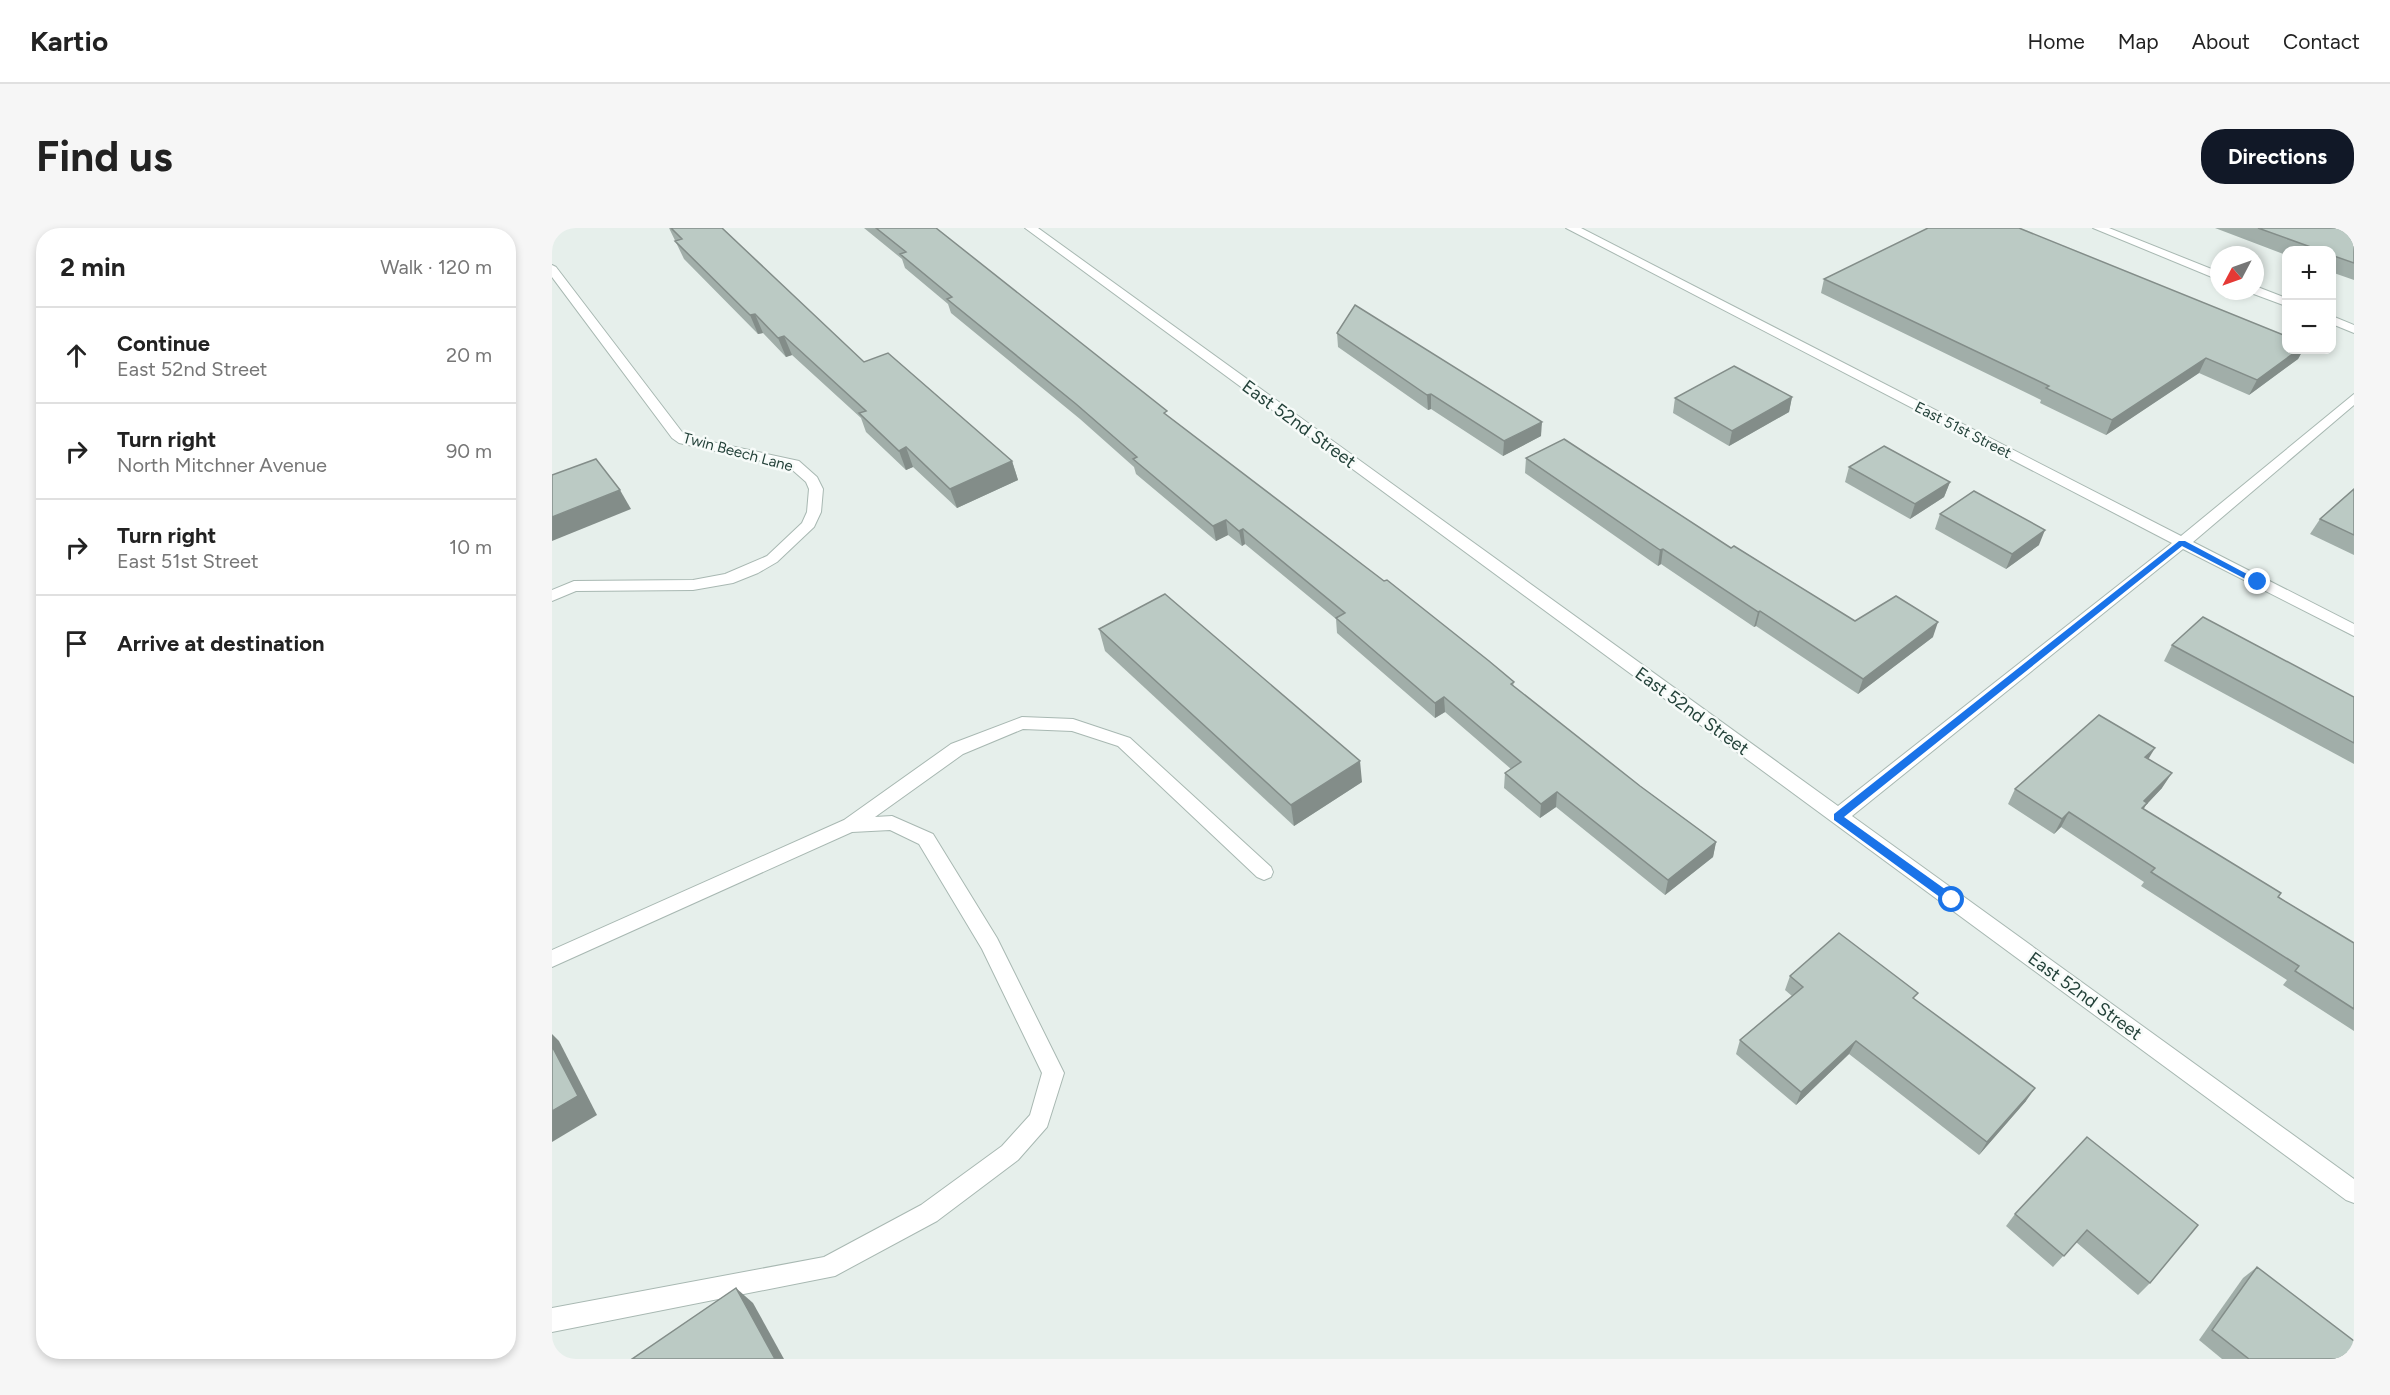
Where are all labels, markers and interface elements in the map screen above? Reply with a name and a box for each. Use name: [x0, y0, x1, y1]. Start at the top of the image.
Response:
text: Kartio: [30, 24, 108, 58]
text: Home: [2028, 29, 2085, 54]
text: Map: [2118, 29, 2159, 54]
text: About: [2192, 29, 2250, 54]
text: Contact: [2283, 29, 2360, 54]
button: Directions: [2201, 129, 2354, 184]
text: Find us: [36, 131, 173, 182]
north arrow: [2210, 246, 2264, 300]
map controls: [2282, 246, 2336, 354]
button: +: [2282, 246, 2336, 300]
text: 2 min: [60, 251, 126, 283]
text: Walk · 120 m: [380, 255, 492, 279]
button: −: [2282, 300, 2336, 354]
text: Continue: [117, 330, 210, 357]
icon: ahead: [60, 339, 93, 372]
text: 20 m: [446, 343, 492, 367]
text: East 52nd Street: [117, 357, 267, 381]
street label: East 52nd Street: [1238, 375, 1360, 473]
street label: East 51st Street: [1912, 398, 2015, 462]
text: Turn right: [117, 426, 216, 453]
street label: Twin Beech Lane: [681, 429, 795, 475]
icon: right: [60, 435, 93, 468]
text: 90 m: [446, 439, 492, 463]
text: North Mitchner Avenue: [117, 453, 327, 477]
text: Turn right: [117, 522, 216, 549]
icon: right: [60, 531, 93, 564]
text: 10 m: [449, 535, 492, 559]
text: East 51st Street: [117, 549, 258, 573]
route end: [2244, 568, 2270, 594]
icon: arrive: [60, 627, 93, 660]
text: Arrive at destination: [117, 630, 325, 657]
street label: East 52nd Street: [1631, 662, 1753, 760]
route start: [1938, 886, 1964, 912]
street label: East 52nd Street: [2024, 947, 2146, 1045]

